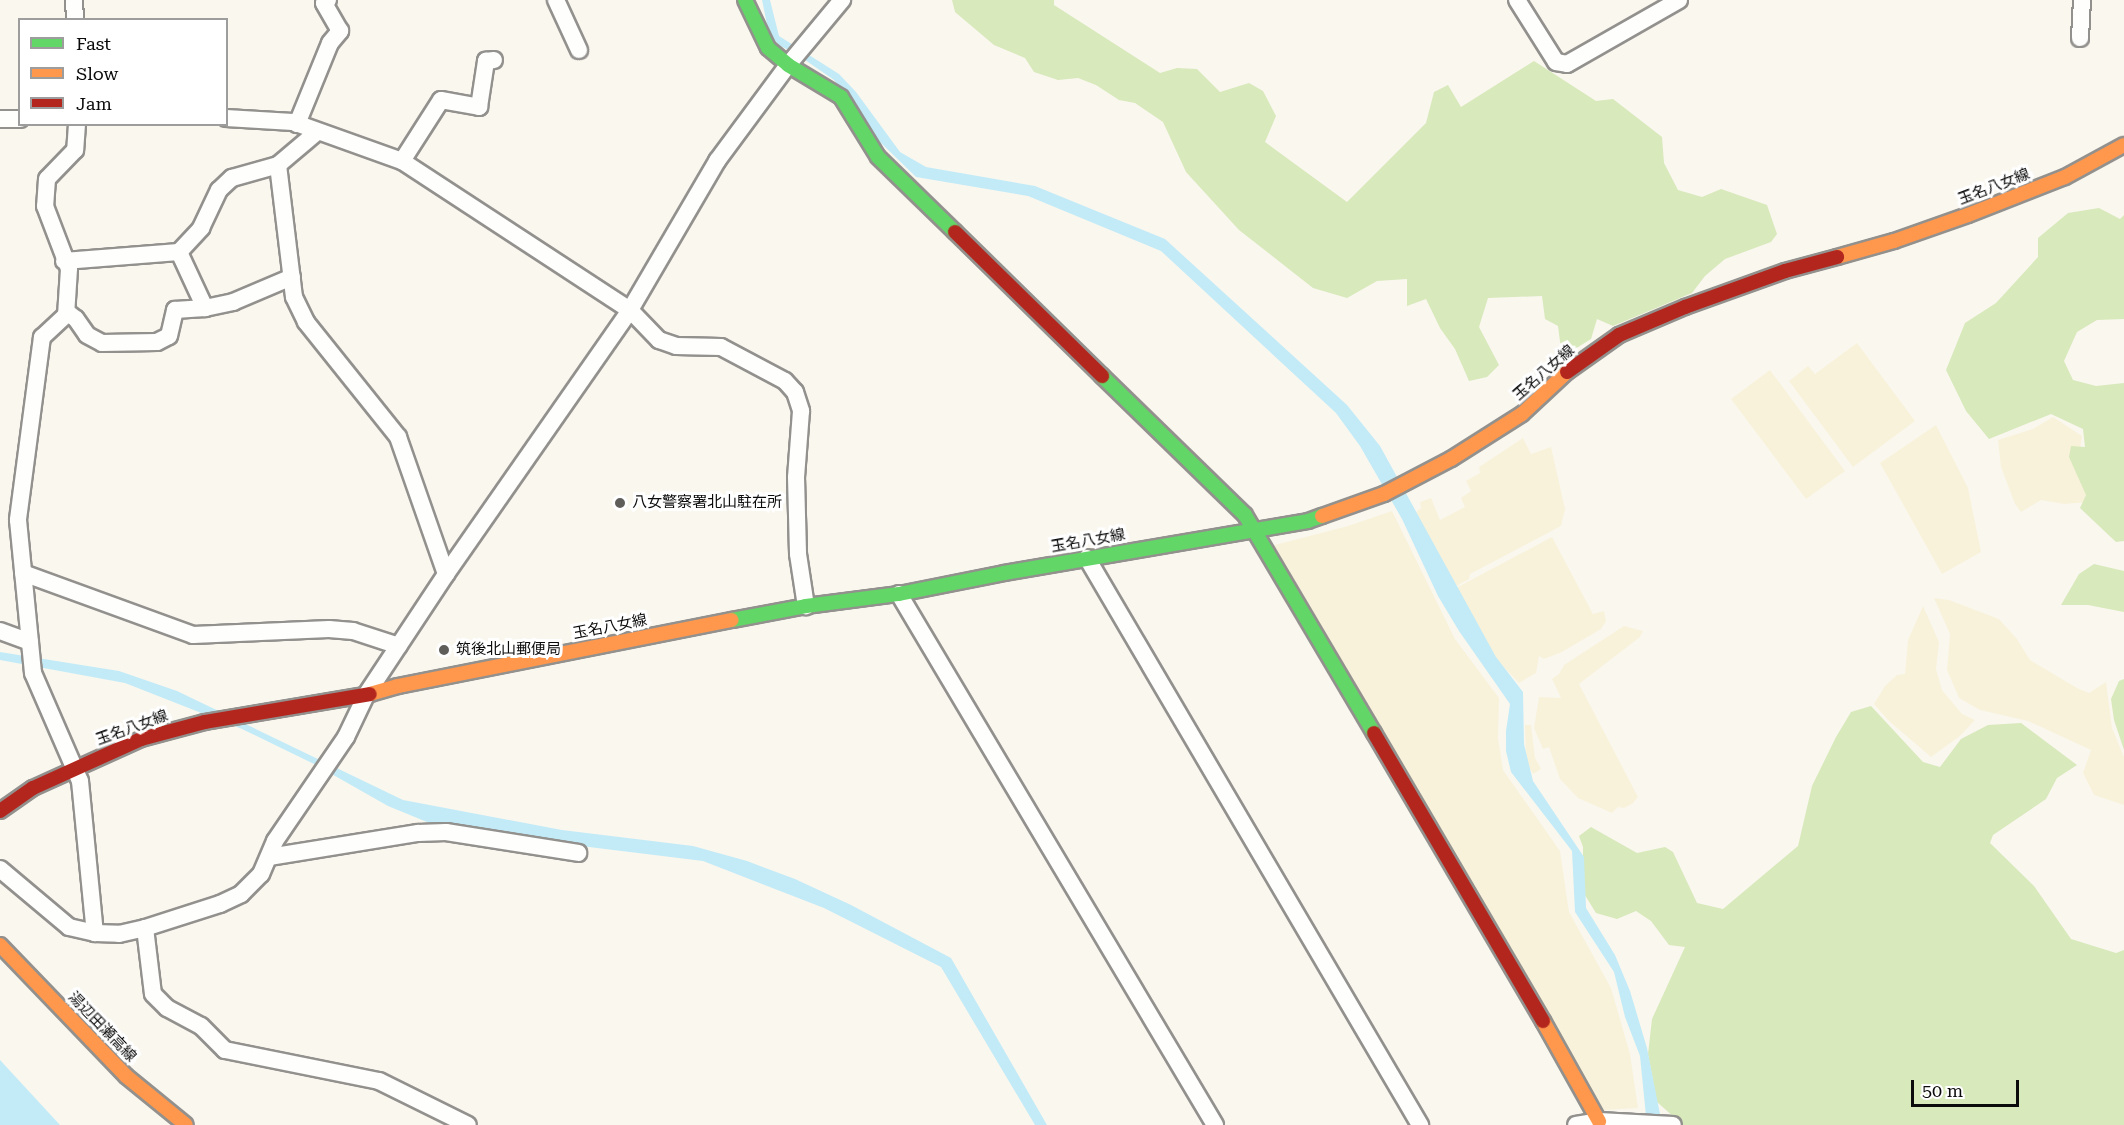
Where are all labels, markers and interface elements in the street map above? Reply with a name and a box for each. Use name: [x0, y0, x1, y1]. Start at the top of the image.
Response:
legend: [18, 18, 228, 126]
text: Fast: [76, 33, 111, 54]
text: Slow: [76, 63, 118, 84]
text: Jam: [76, 93, 112, 114]
street label: 玉名八女線: [1956, 165, 2032, 209]
street label: 玉名八女線: [1510, 342, 1578, 404]
place label: 八女警察署北山駐在所: [632, 494, 782, 512]
marker: 八女警察署北山駐在所: [613, 496, 627, 510]
street label: 玉名八女線: [1050, 526, 1126, 556]
street label: 玉名八女線: [571, 611, 649, 643]
place label: 筑後北山郵便局: [456, 641, 561, 659]
marker: 筑後北山郵便局: [437, 643, 451, 657]
street label: 玉名八女線: [94, 707, 170, 749]
street label: 湯辺田瀬高線: [64, 988, 140, 1066]
scale bar: [1914, 1068, 2022, 1106]
text: 50 m: [1922, 1080, 1963, 1101]

